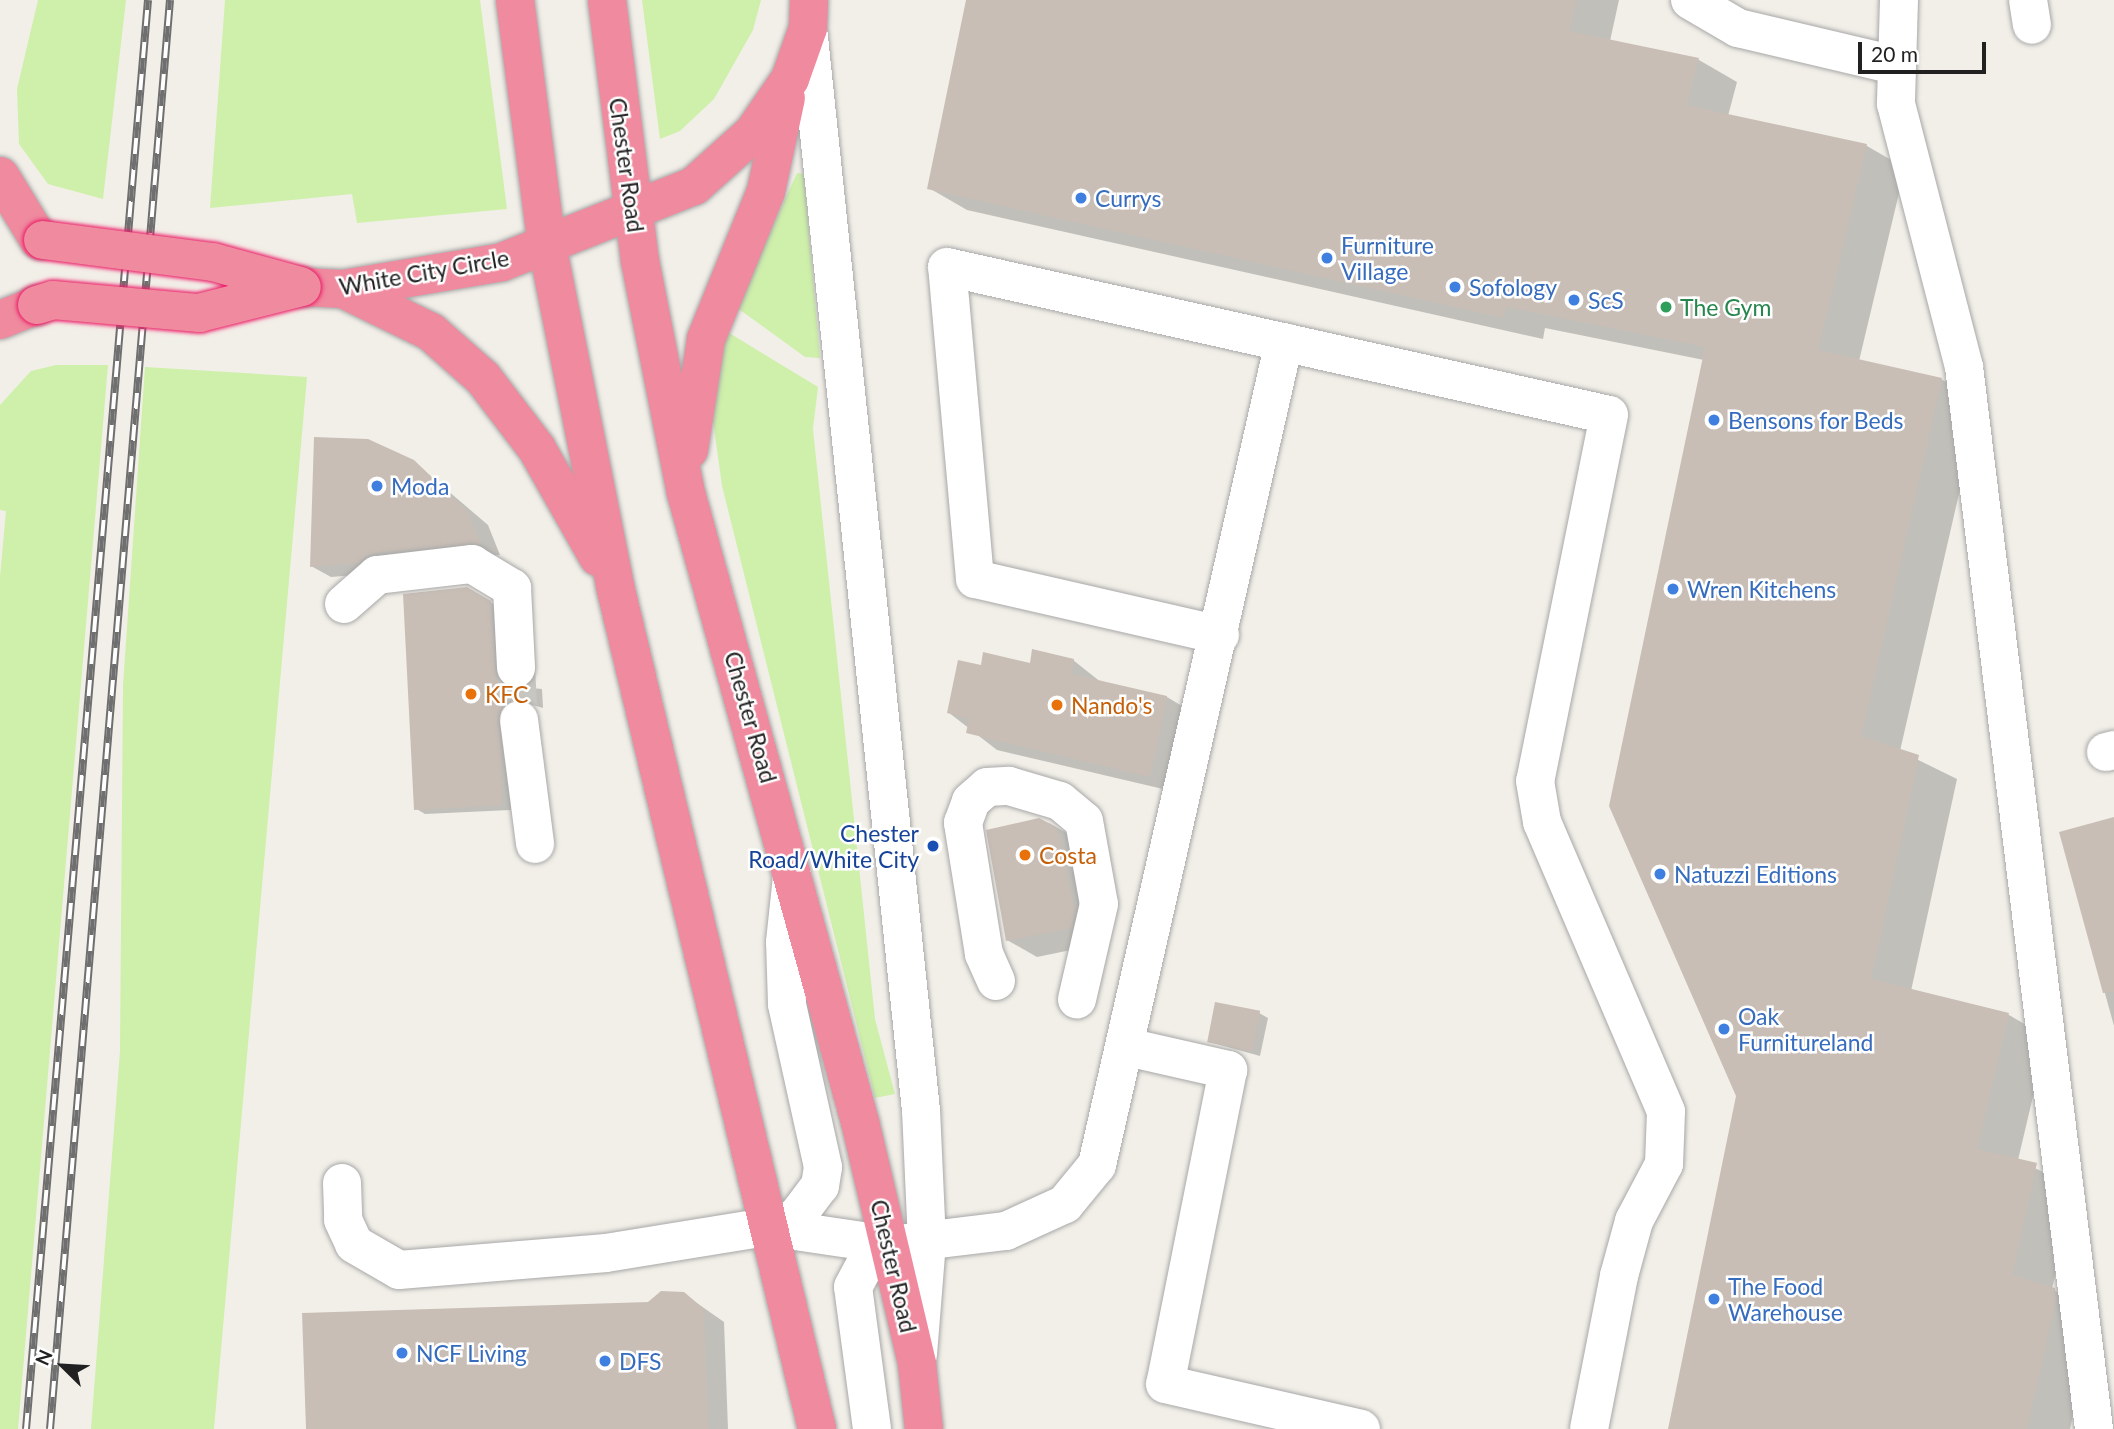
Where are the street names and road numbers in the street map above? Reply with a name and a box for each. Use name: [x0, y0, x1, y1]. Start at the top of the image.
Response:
street label: Chester Road: [604, 96, 650, 234]
street label: White City Circle: [337, 243, 511, 301]
street label: Chester Road: [719, 648, 783, 786]
street label: Chester Road: [865, 1197, 923, 1335]

